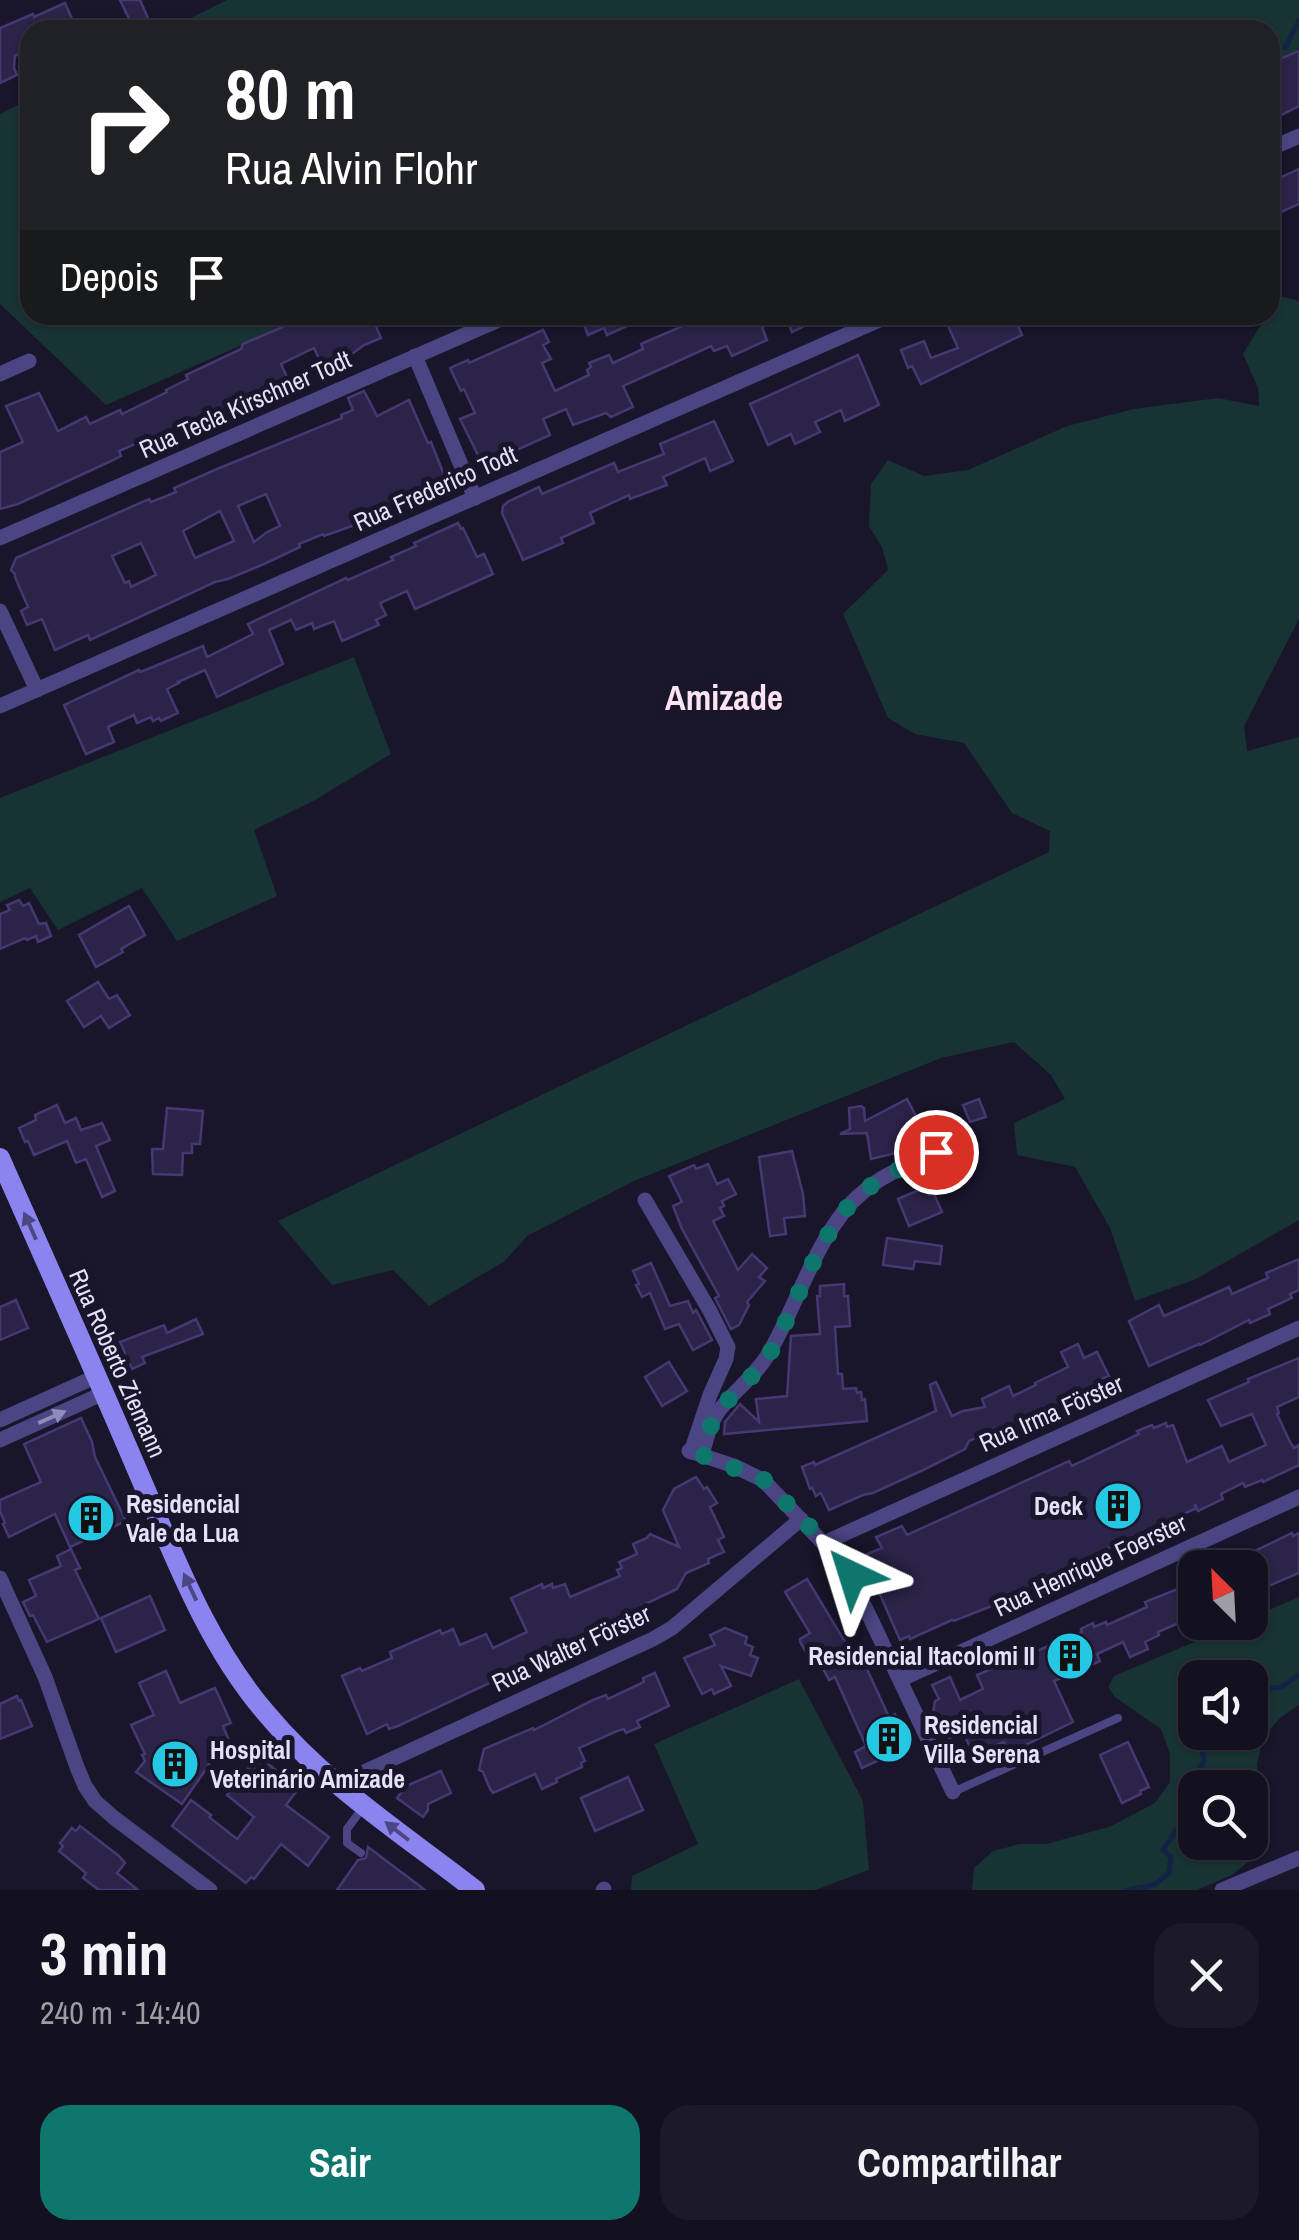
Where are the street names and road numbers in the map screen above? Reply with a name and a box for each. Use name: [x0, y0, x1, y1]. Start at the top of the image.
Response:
street label: Rua Tecla Kirschner Todt: [134, 342, 356, 466]
street label: Rua Frederico Todt: [348, 437, 522, 539]
street label: Rua Roberto Ziemann: [61, 1263, 175, 1463]
street label: Rua Irma Förster: [974, 1366, 1128, 1460]
street label: Rua Henrique Foerster: [988, 1505, 1192, 1624]
street label: Rua Walter Förster: [486, 1596, 656, 1700]

